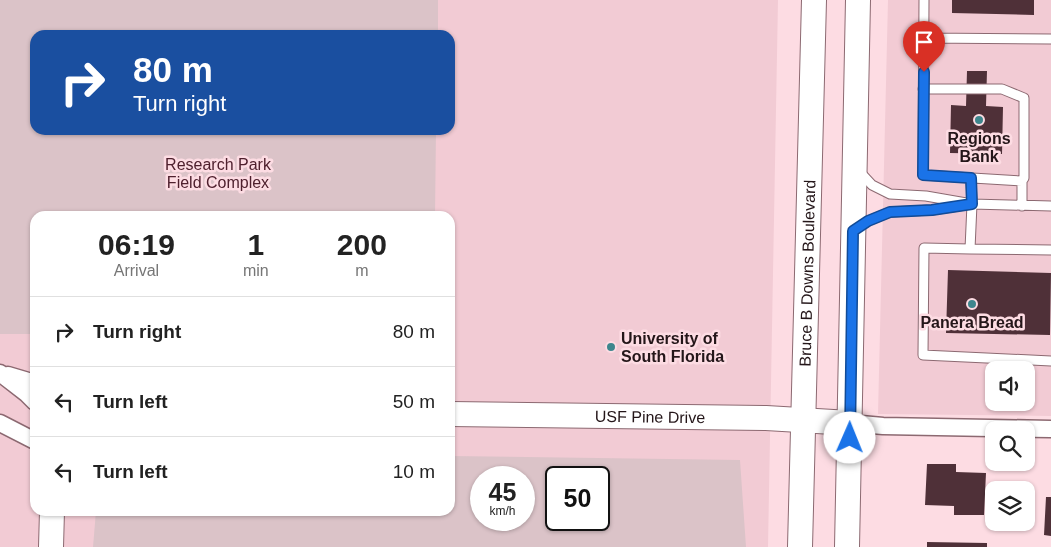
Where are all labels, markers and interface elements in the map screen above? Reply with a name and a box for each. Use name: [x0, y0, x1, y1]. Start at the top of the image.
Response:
pin: [903, 21, 945, 72]
icon: arrive: [910, 28, 938, 56]
icon: right: [50, 50, 115, 115]
text: 80 m: [133, 50, 213, 89]
text: Turn right: [133, 91, 226, 116]
marker: Regions Bank: [973, 114, 985, 126]
place label: Regions Bank: [947, 130, 1011, 165]
park label: Research Park Field Complex: [165, 156, 272, 191]
street label: Bruce B Downs Boulevard: [797, 179, 818, 367]
text: 06:19: [98, 228, 175, 261]
text: 1: [247, 228, 264, 261]
text: 200: [337, 228, 387, 261]
text: Arrival: [114, 262, 159, 279]
text: min: [243, 262, 269, 279]
text: m: [355, 262, 368, 279]
marker: Panera Bread: [966, 298, 978, 310]
place label: Panera Bread: [920, 314, 1024, 331]
icon: right: [50, 318, 78, 346]
text: Turn right: [93, 321, 181, 342]
text: 80 m: [393, 321, 435, 342]
place label: University of South Florida: [621, 330, 724, 365]
marker: University of South Florida: [605, 341, 617, 353]
map controls: [985, 361, 1035, 531]
button: sound: [985, 361, 1035, 411]
icon: left: [50, 388, 78, 416]
text: Turn left: [93, 391, 168, 412]
text: 50 m: [393, 391, 435, 412]
street label: USF Pine Drive: [595, 408, 705, 426]
position arrow: [823, 411, 875, 463]
button: search: [985, 421, 1035, 471]
icon: left: [50, 458, 78, 486]
text: Turn left: [93, 461, 168, 482]
text: 10 m: [393, 461, 435, 482]
speed limit sign: 50: [545, 466, 610, 531]
text: 45: [489, 478, 516, 506]
button: layers: [985, 481, 1035, 531]
text: km/h: [489, 504, 516, 518]

